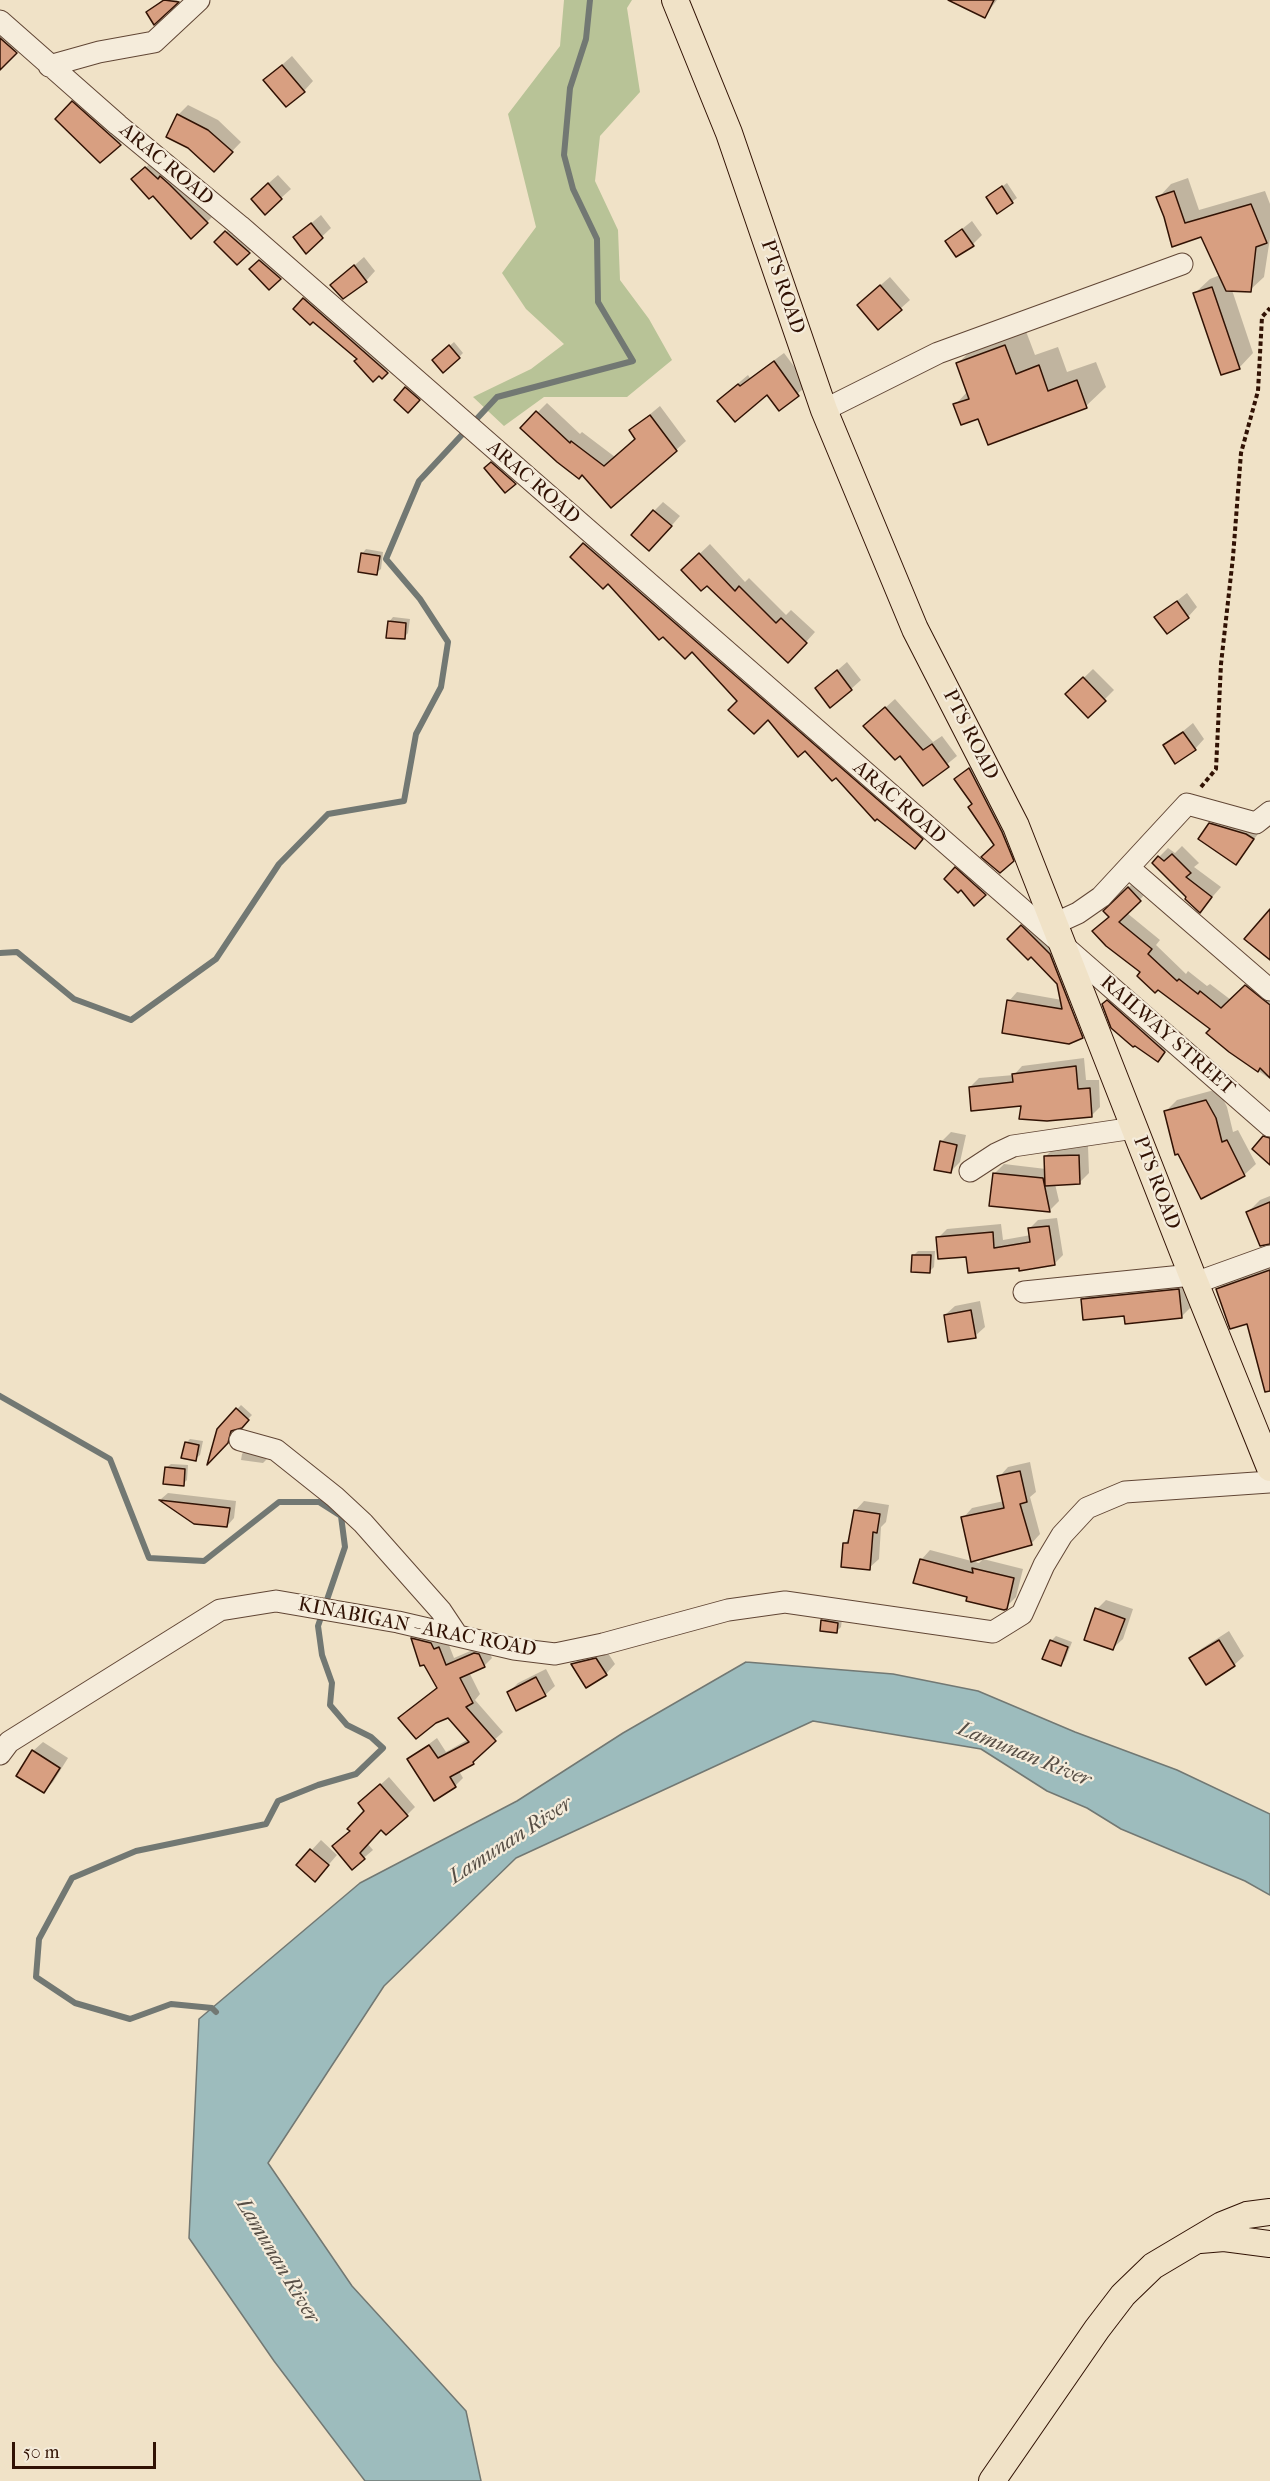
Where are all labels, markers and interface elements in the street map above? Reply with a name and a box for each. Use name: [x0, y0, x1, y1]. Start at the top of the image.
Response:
street label: ARAC ROAD: [114, 119, 218, 211]
street label: PTS ROAD: [755, 237, 809, 337]
street label: ARAC ROAD: [482, 436, 584, 530]
street label: PTS ROAD: [937, 686, 1003, 784]
street label: ARAC ROAD: [848, 756, 950, 850]
street label: RAILWAY STREET: [1095, 971, 1239, 1101]
street label: PTS ROAD: [1127, 1133, 1185, 1233]
street label: KINABIGAN - ARAC ROAD: [296, 1593, 538, 1663]
water label: Lamunan River: [954, 1717, 1094, 1793]
water label: Lamunan River: [445, 1792, 577, 1890]
water label: Lamunan River: [230, 2194, 324, 2328]
scale bar: [15, 2430, 159, 2468]
text: 50 m: [23, 2442, 59, 2463]

